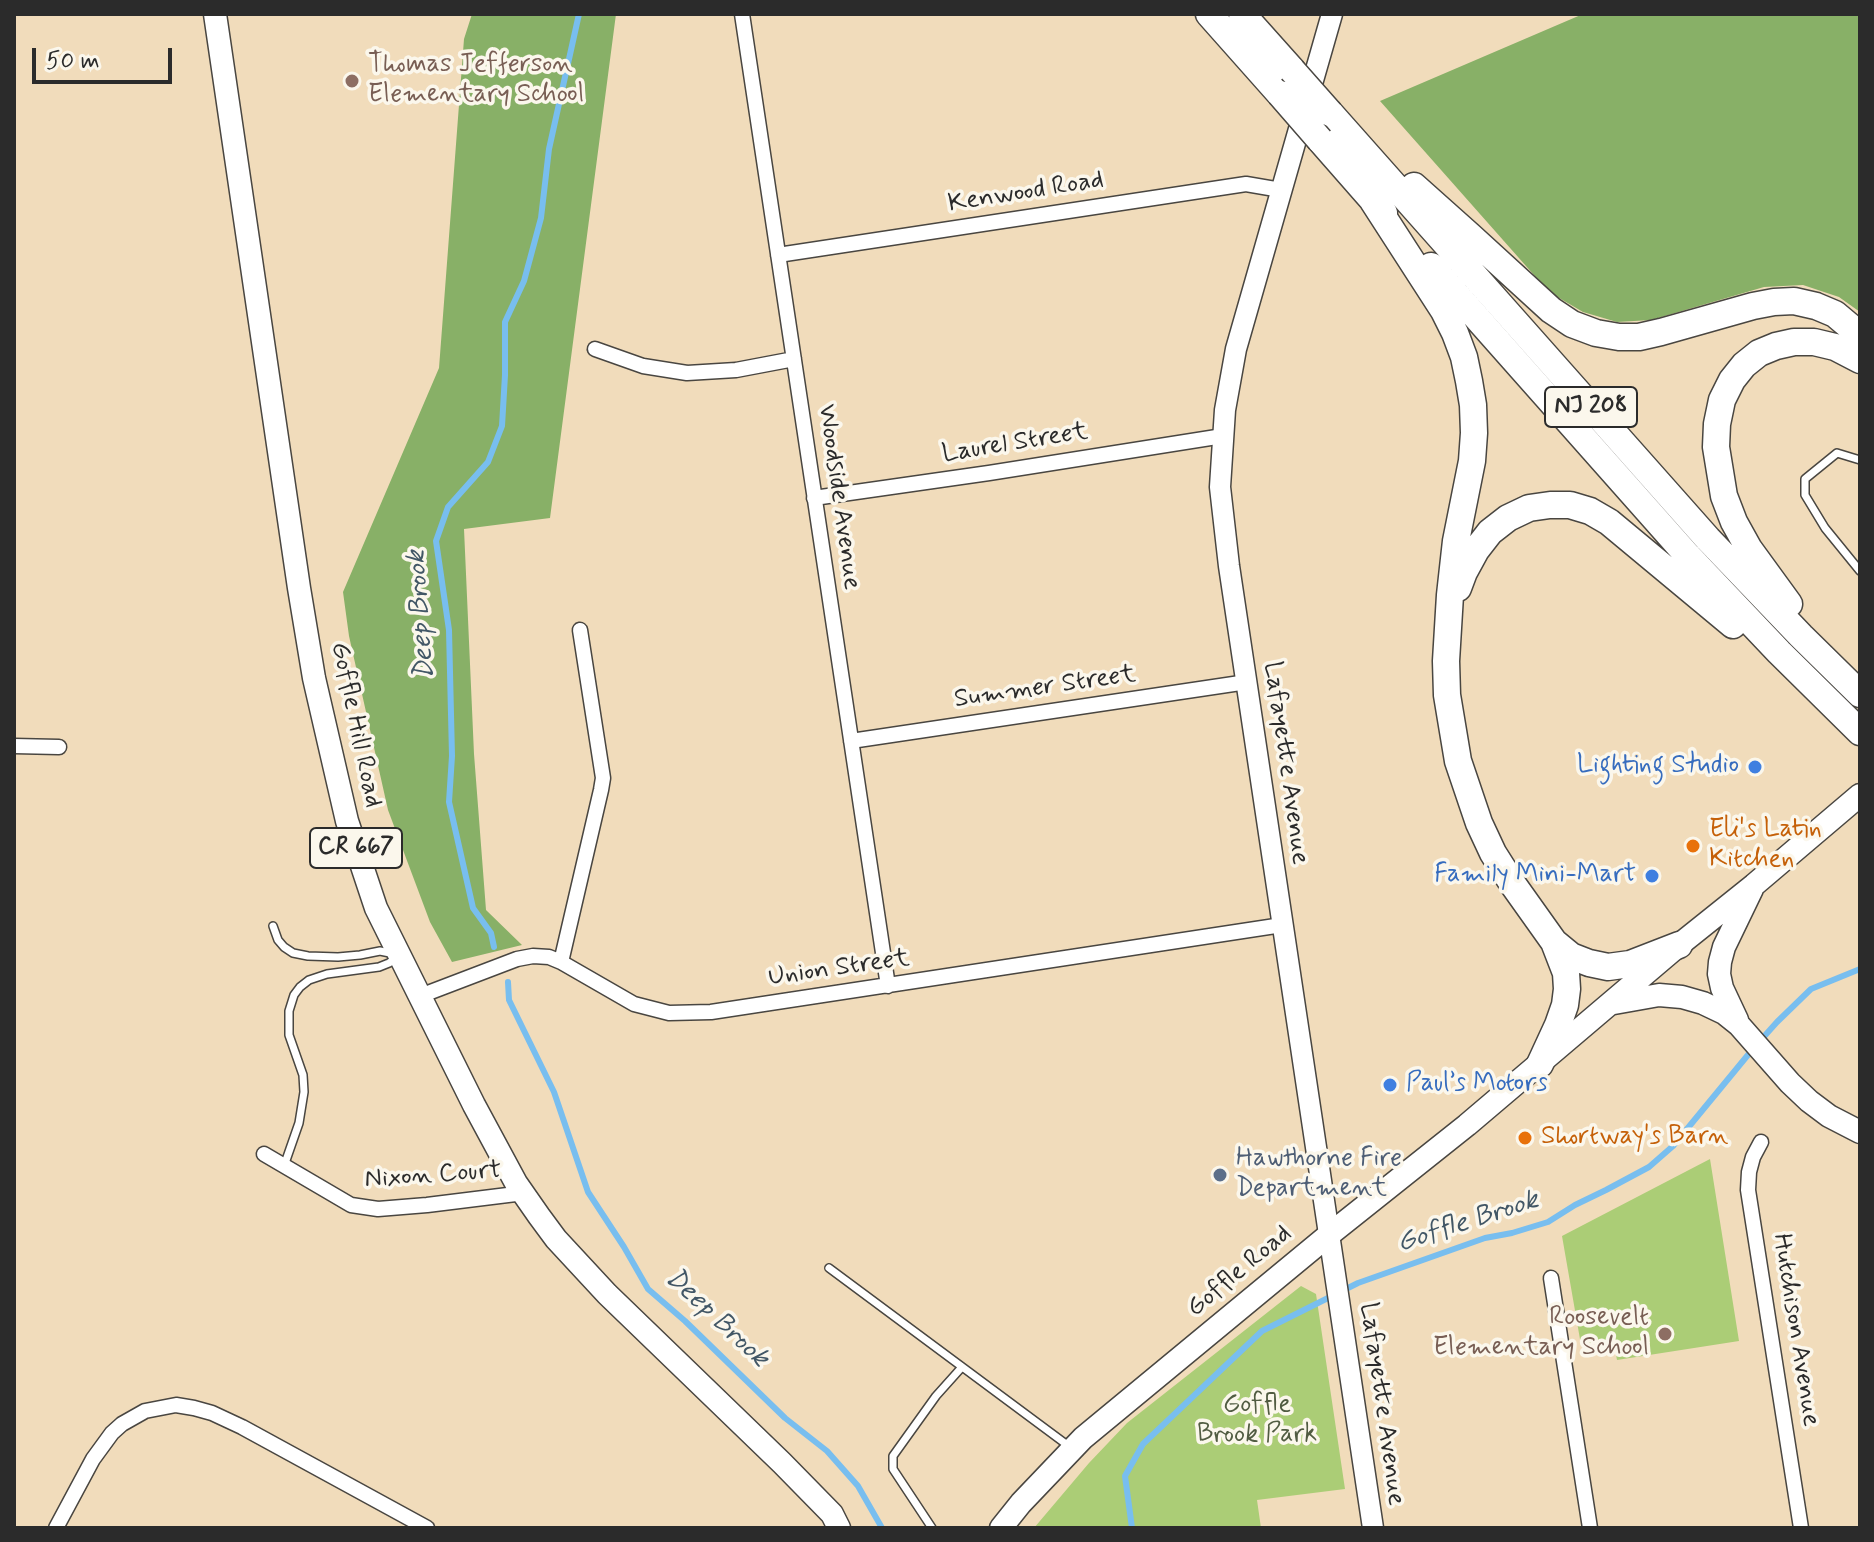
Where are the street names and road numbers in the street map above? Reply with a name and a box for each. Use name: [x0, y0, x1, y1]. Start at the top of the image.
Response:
street label: Kenwood Road: [946, 165, 1106, 221]
road number: NJ 208: [1545, 387, 1637, 427]
street label: Woodside Avenue: [810, 402, 866, 592]
street label: Laurel Street: [940, 417, 1090, 471]
street label: Goffle Hill Road: [322, 639, 388, 811]
street label: Lafayette Avenue: [1255, 659, 1315, 867]
street label: Summer Street: [952, 660, 1138, 716]
road number: CR 667: [310, 828, 402, 868]
street label: Union Street: [766, 944, 912, 994]
street label: Nixon Court: [364, 1156, 502, 1196]
street label: Goffle Road: [1181, 1219, 1299, 1325]
street label: Hutchison Avenue: [1764, 1231, 1826, 1429]
street label: Lafayette Avenue: [1351, 1300, 1411, 1508]

